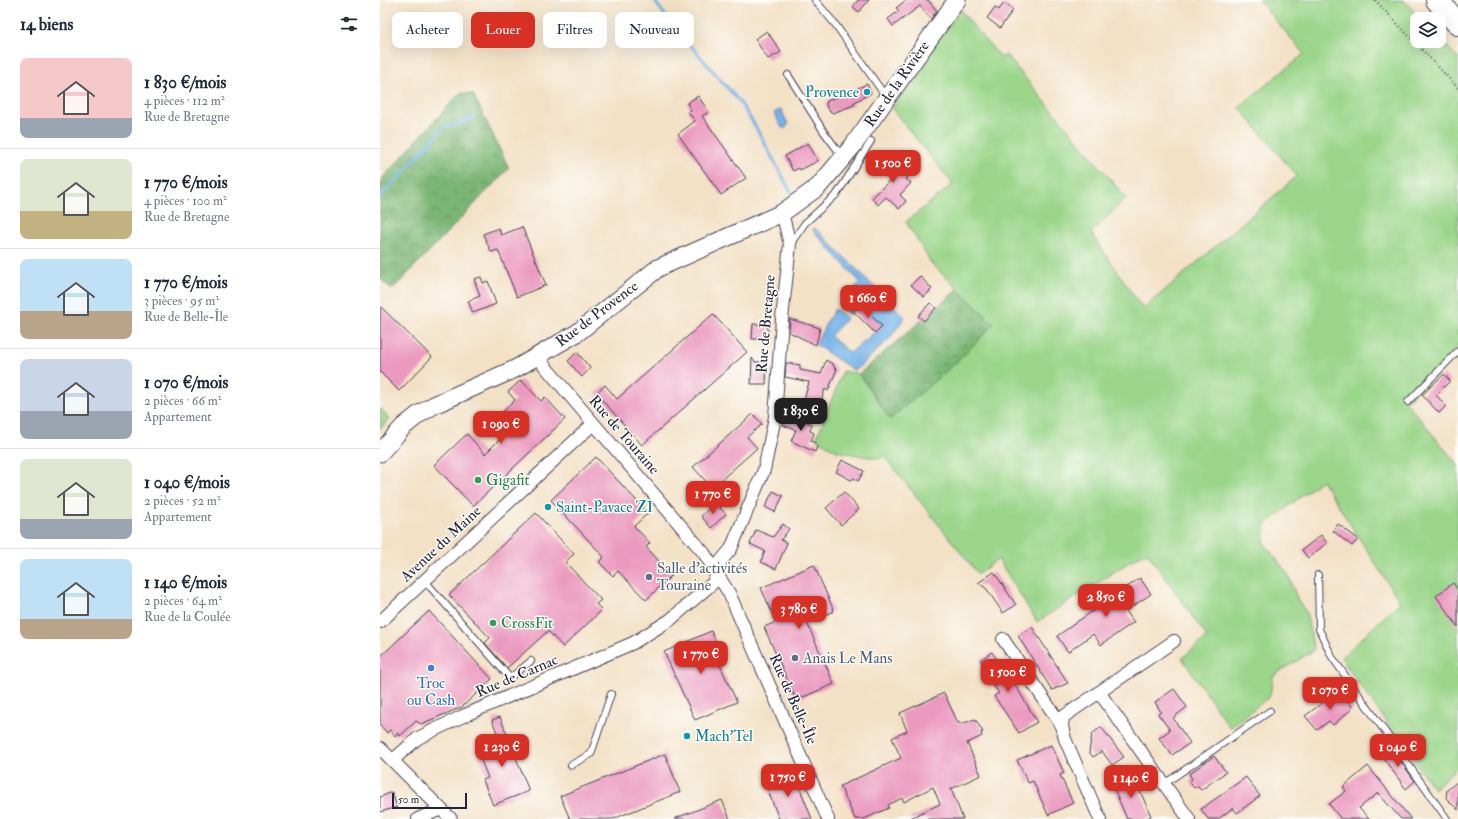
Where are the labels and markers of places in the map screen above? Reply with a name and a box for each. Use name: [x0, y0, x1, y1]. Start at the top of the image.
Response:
place label: Provence: [805, 83, 859, 102]
marker: Provence: [862, 87, 872, 97]
pin: 1 500 €: [856, 150, 930, 184]
pin: 1 660 €: [831, 285, 905, 319]
pin: 1 830 €: [764, 398, 838, 432]
pin: 1 090 €: [464, 411, 538, 445]
place label: Gigafit: [486, 471, 529, 490]
marker: Gigafit: [473, 475, 483, 485]
pin: 1 770 €: [676, 481, 750, 515]
place label: Saint-Pavace ZI: [556, 498, 653, 517]
marker: Saint-Pavace ZI: [543, 502, 553, 512]
place label: Salle d'activités Touraine: [657, 559, 747, 595]
marker: Salle d'activités Touraine: [644, 572, 654, 582]
pin: 2 850 €: [1069, 584, 1143, 618]
pin: 3 780 €: [762, 596, 836, 630]
place label: CrossFit: [501, 614, 553, 633]
marker: CrossFit: [488, 618, 498, 628]
pin: 1 770 €: [664, 641, 738, 675]
place label: Anais Le Mans: [802, 649, 892, 668]
marker: Anais Le Mans: [790, 653, 800, 663]
pin: 1 500 €: [971, 659, 1045, 693]
marker: Troc ou Cash: [426, 663, 436, 673]
place label: Troc ou Cash: [407, 674, 455, 710]
pin: 1 070 €: [1293, 677, 1367, 711]
place label: Mach’Tel: [695, 727, 753, 746]
marker: Mach’Tel: [682, 731, 692, 741]
pin: 1 230 €: [465, 734, 539, 768]
pin: 1 040 €: [1361, 734, 1435, 768]
pin: 1 750 €: [751, 764, 825, 798]
pin: 1 140 €: [1094, 765, 1168, 799]

